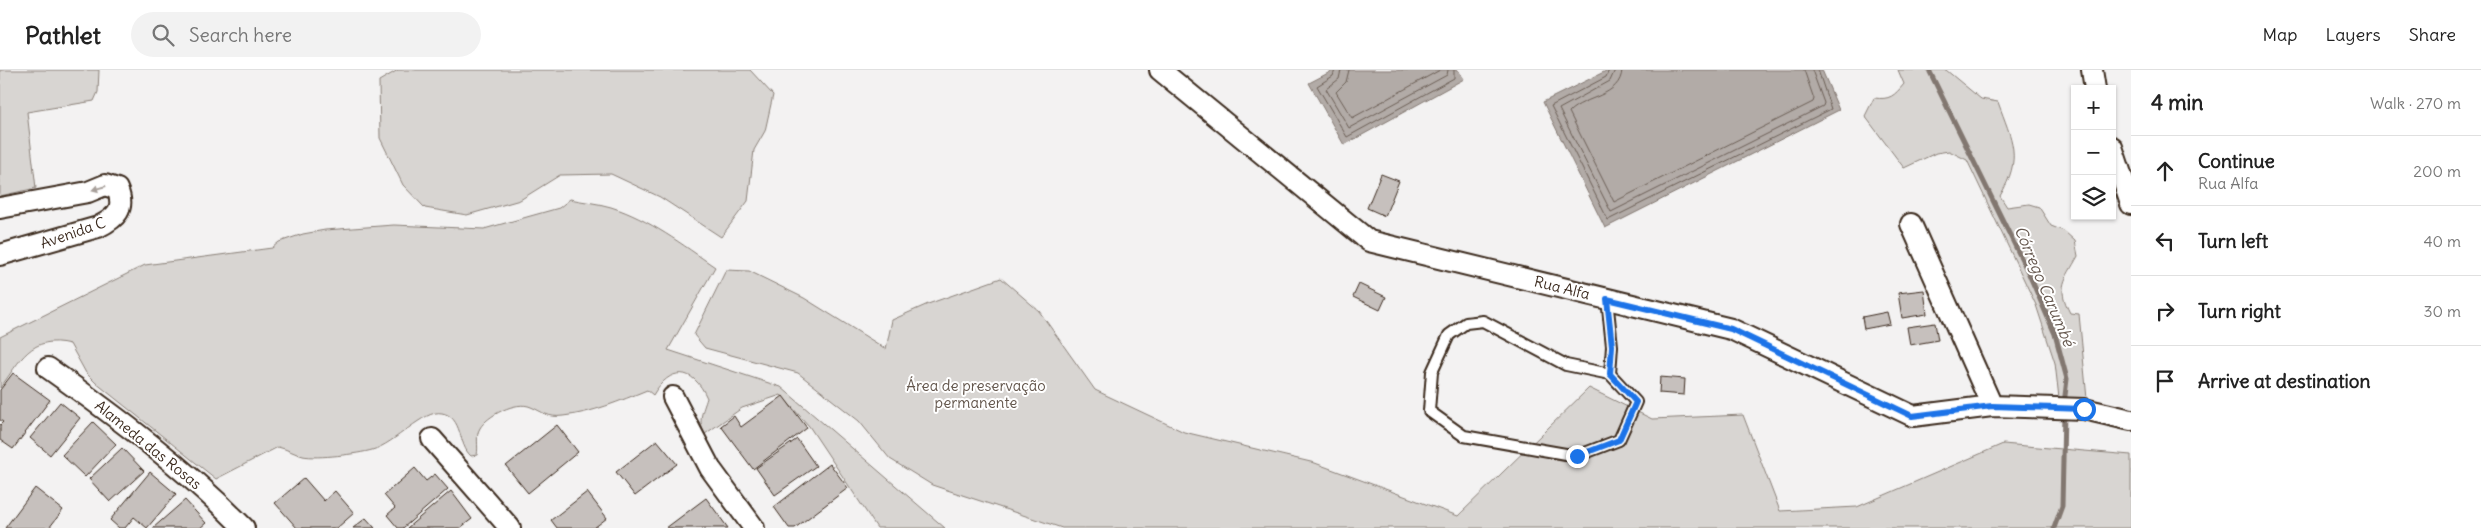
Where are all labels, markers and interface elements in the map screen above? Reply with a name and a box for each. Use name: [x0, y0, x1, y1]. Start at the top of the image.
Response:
search box: [131, 12, 481, 57]
text: Pathlet: [25, 20, 101, 50]
icon: search: [149, 21, 177, 49]
text: Search here: [189, 23, 292, 47]
text: Map: [2262, 23, 2297, 46]
text: Layers: [2325, 23, 2381, 46]
text: Share: [2409, 23, 2456, 46]
map controls: [2071, 85, 2116, 220]
button: +: [2071, 85, 2116, 130]
text: 4 min: [2151, 89, 2203, 116]
text: Walk · 270 m: [2370, 93, 2461, 113]
button: −: [2071, 130, 2116, 175]
text: Continue: [2198, 149, 2275, 173]
icon: ahead: [2151, 157, 2179, 185]
text: 200 m: [2413, 161, 2461, 181]
text: Rua Alfa: [2198, 173, 2258, 193]
button: layers: [2071, 175, 2116, 220]
one-way arrow: [92, 185, 107, 193]
street label: Avenida C: [38, 212, 108, 253]
water label: Córrego Carumbé: [2011, 223, 2080, 351]
icon: left: [2151, 227, 2179, 255]
text: Turn left: [2198, 229, 2268, 253]
text: 40 m: [2423, 231, 2461, 251]
street label: Rua Alfa: [1532, 271, 1592, 304]
icon: right: [2151, 297, 2179, 325]
text: Turn right: [2198, 299, 2281, 323]
text: 30 m: [2424, 301, 2461, 321]
icon: arrive: [2151, 367, 2179, 395]
text: Arrive at destination: [2198, 369, 2371, 393]
park label: Área de preservação permanente: [906, 376, 1046, 412]
street label: Alameda das Rosas: [91, 396, 206, 494]
route start: [2073, 398, 2096, 421]
route end: [1566, 445, 1589, 468]

